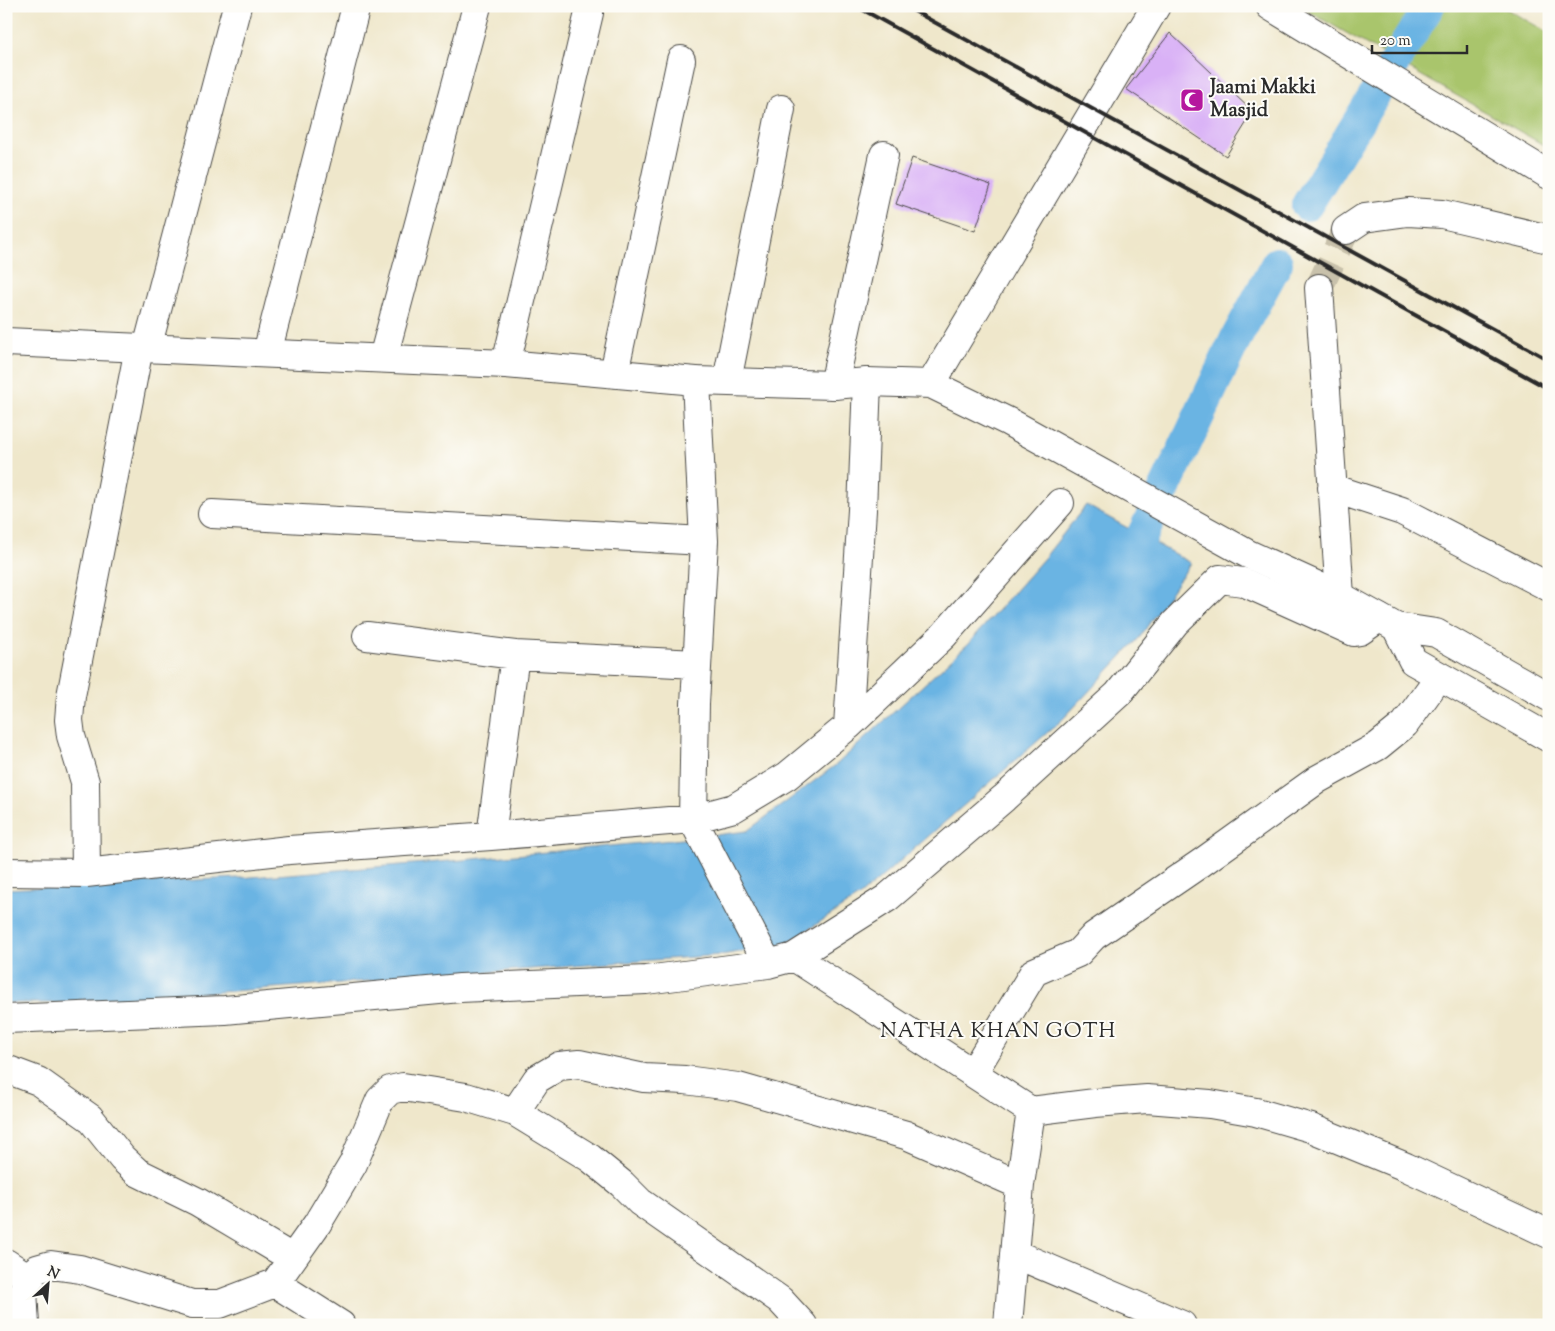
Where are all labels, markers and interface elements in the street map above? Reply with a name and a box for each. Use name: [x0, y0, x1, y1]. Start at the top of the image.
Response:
scale bar: [1372, 22, 1468, 54]
text: 20 m: [1380, 31, 1411, 52]
place label: Jaami Makki Masjid: [1208, 74, 1316, 126]
mosque icon: Jaami Makki Masjid: [1179, 87, 1205, 113]
district label: NATHA KHAN GOTH: [880, 1017, 1116, 1047]
north arrow: [22, 1258, 72, 1308]
text: N: [43, 1263, 62, 1286]

